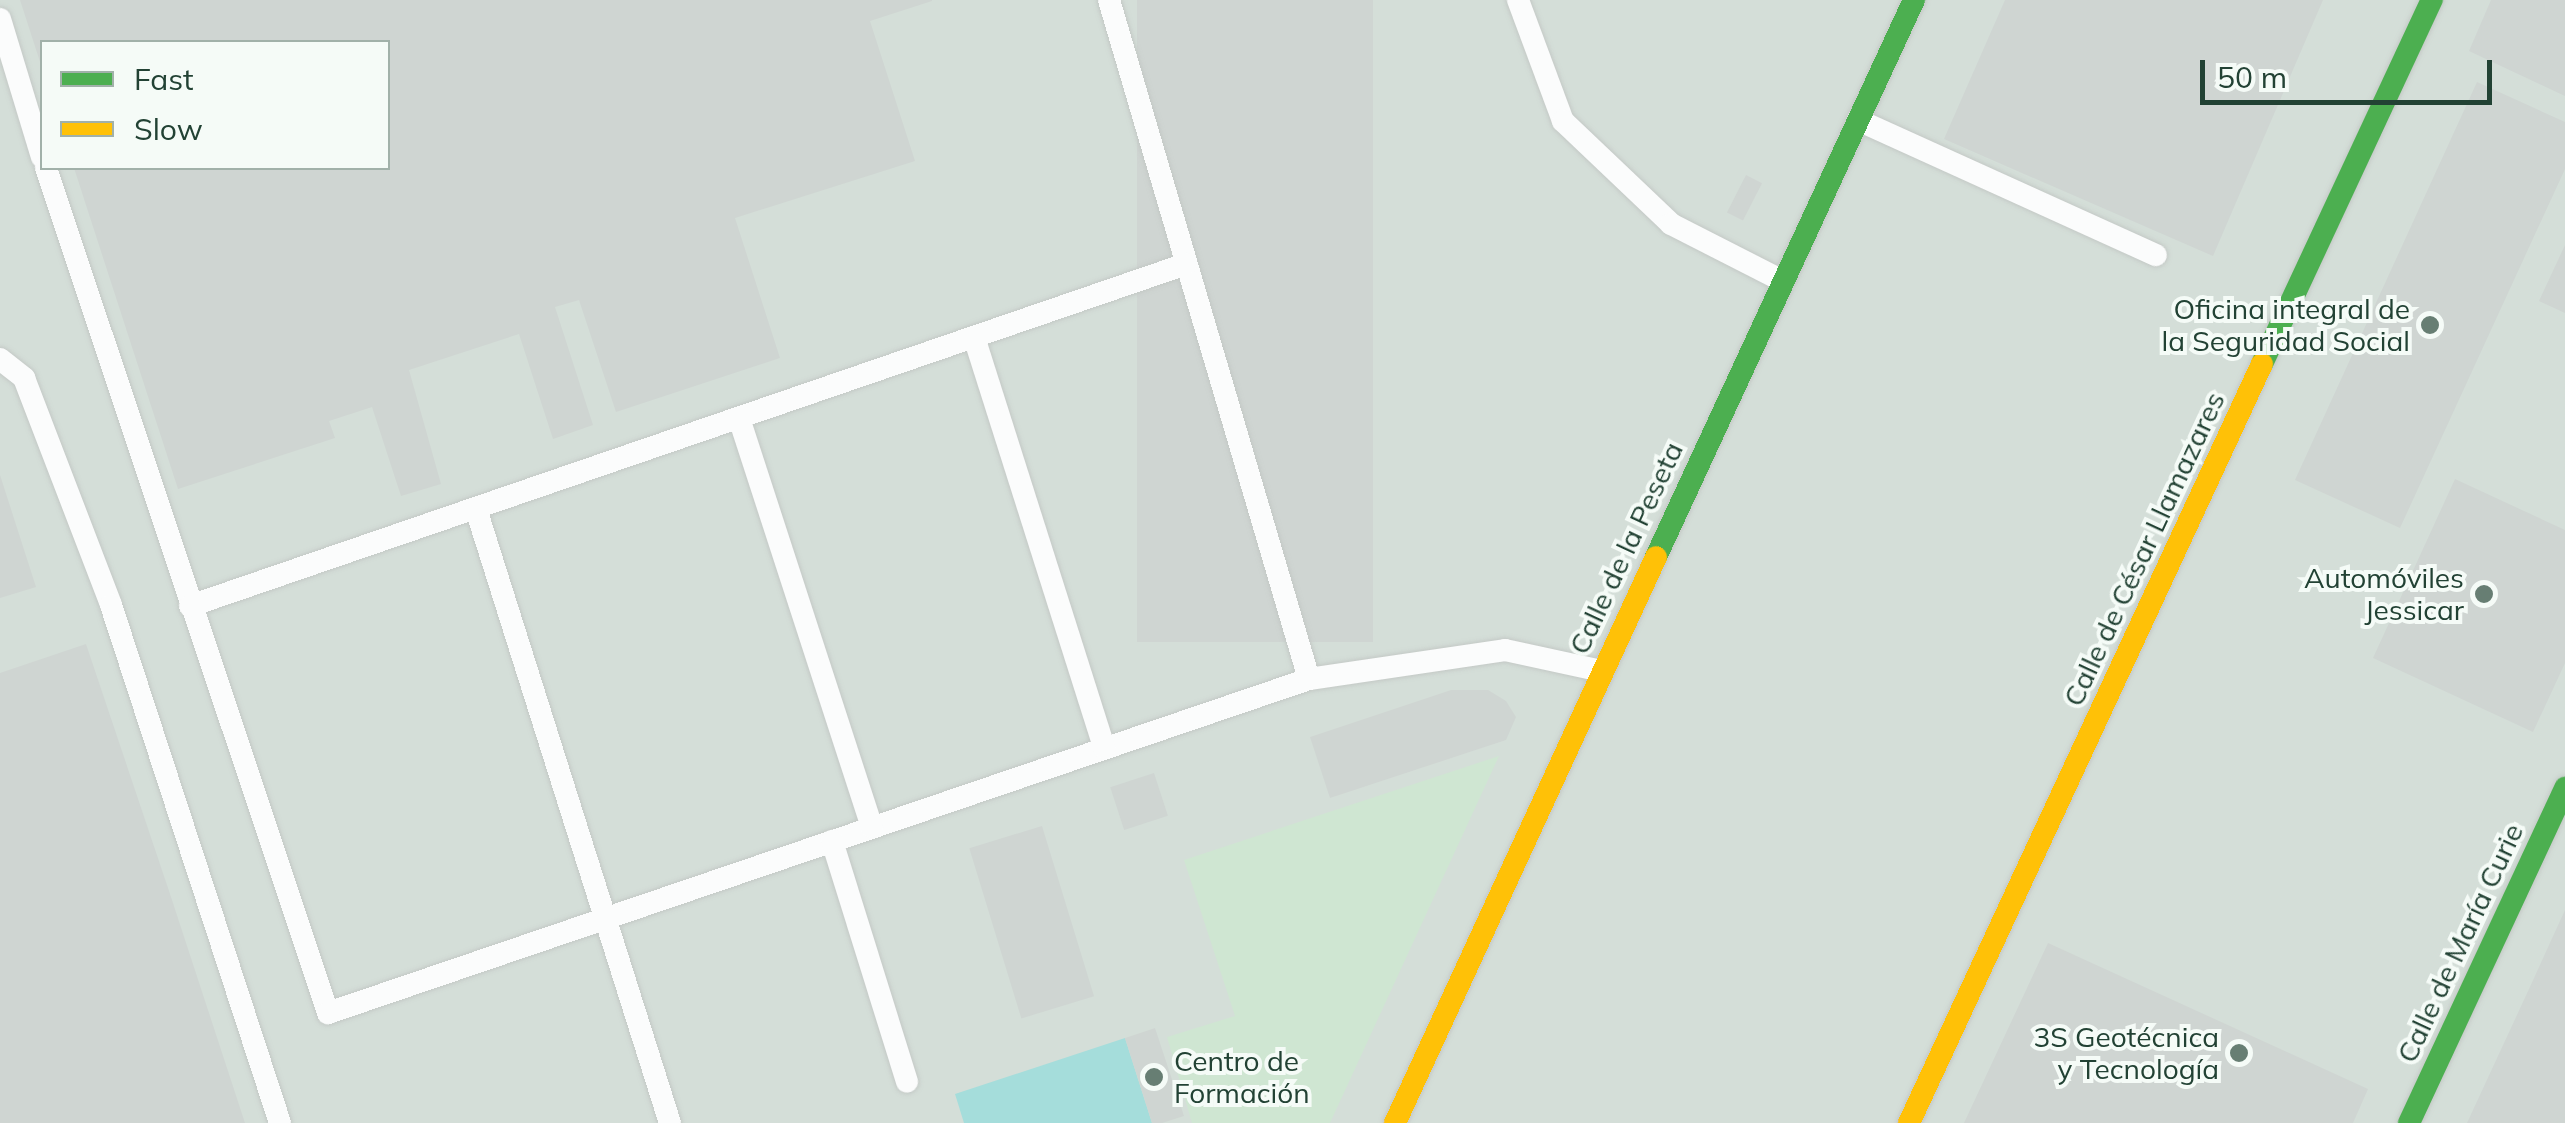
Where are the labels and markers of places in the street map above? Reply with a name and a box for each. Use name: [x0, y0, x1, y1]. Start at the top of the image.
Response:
place label: Oficina integral de la Seguridad Social: [2162, 292, 2410, 358]
marker: Oficina integral de la Seguridad Social: [2419, 314, 2441, 336]
place label: Automóviles Jessicar: [2304, 561, 2464, 627]
marker: Automóviles Jessicar: [2473, 583, 2495, 605]
place label: 3S Geotécnica y Tecnología: [2034, 1020, 2219, 1086]
marker: 3S Geotécnica y Tecnología: [2228, 1042, 2250, 1064]
place label: Centro de Formación: [1174, 1044, 1310, 1110]
marker: Centro de Formación: [1143, 1066, 1165, 1088]

